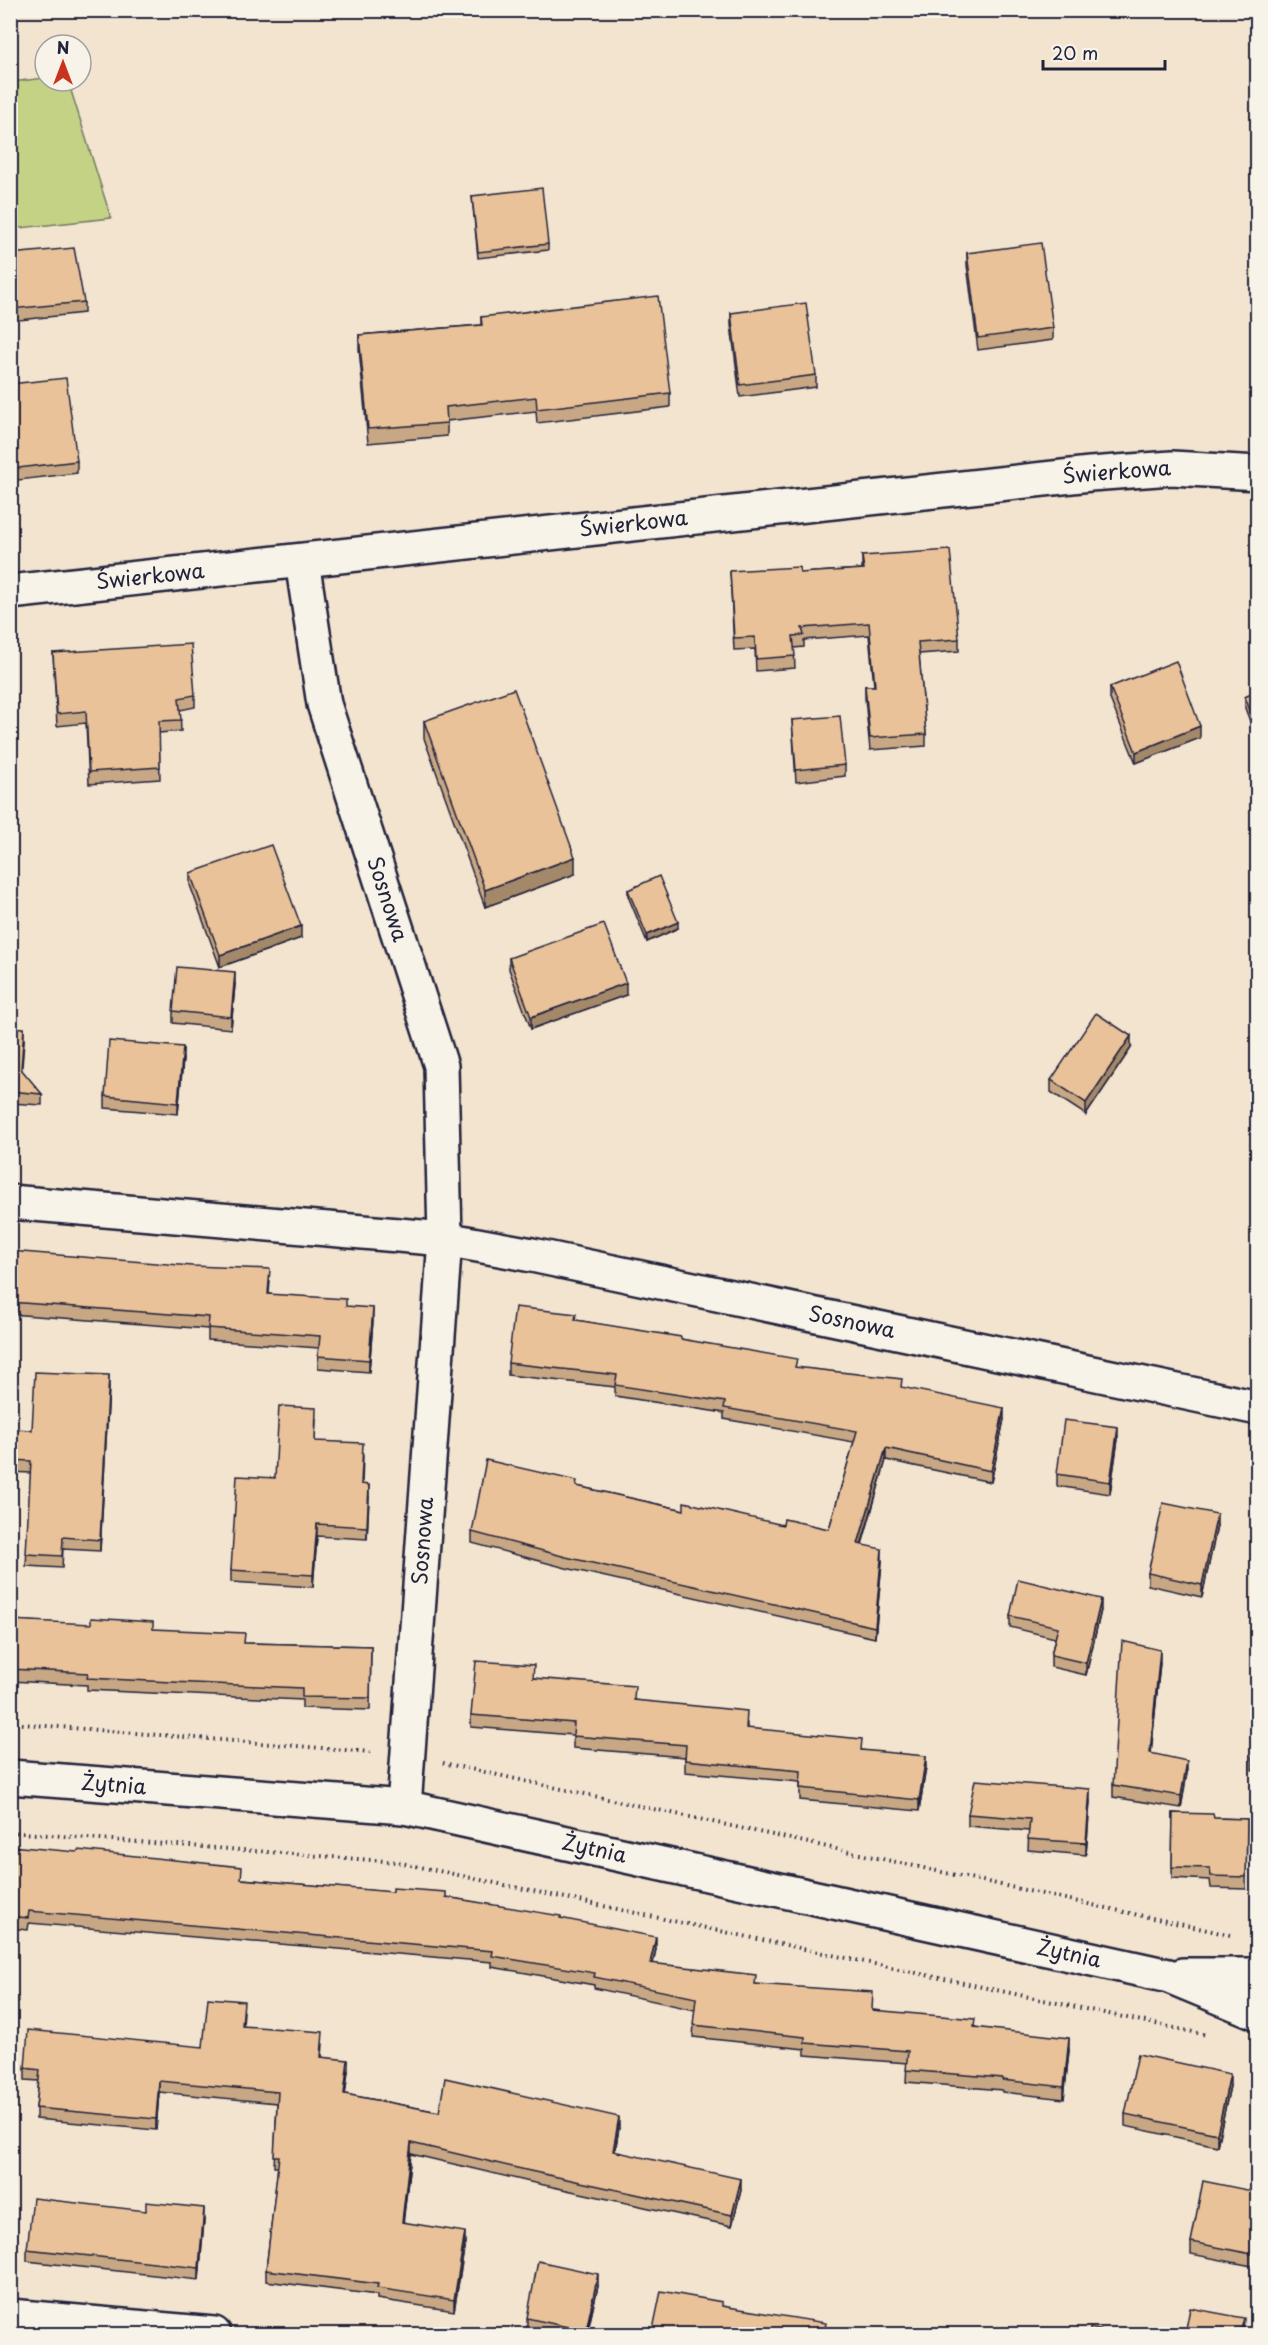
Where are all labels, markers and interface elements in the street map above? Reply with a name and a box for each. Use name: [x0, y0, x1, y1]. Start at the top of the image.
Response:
north arrow: [33, 33, 93, 93]
scale bar: [1043, 33, 1164, 71]
text: N: [57, 35, 69, 59]
text: 20 m: [1052, 39, 1098, 66]
street label: Świerkowa: [1060, 450, 1172, 491]
street label: Świerkowa: [577, 500, 689, 544]
street label: Świerkowa: [94, 553, 206, 597]
street label: Sosnowa: [360, 852, 418, 945]
street label: Sosnowa: [806, 1296, 899, 1345]
street label: Sosnowa: [402, 1496, 440, 1586]
street label: Żytnia: [80, 1764, 148, 1801]
street label: Żytnia: [559, 1824, 630, 1870]
street label: Żytnia: [1034, 1929, 1105, 1975]

